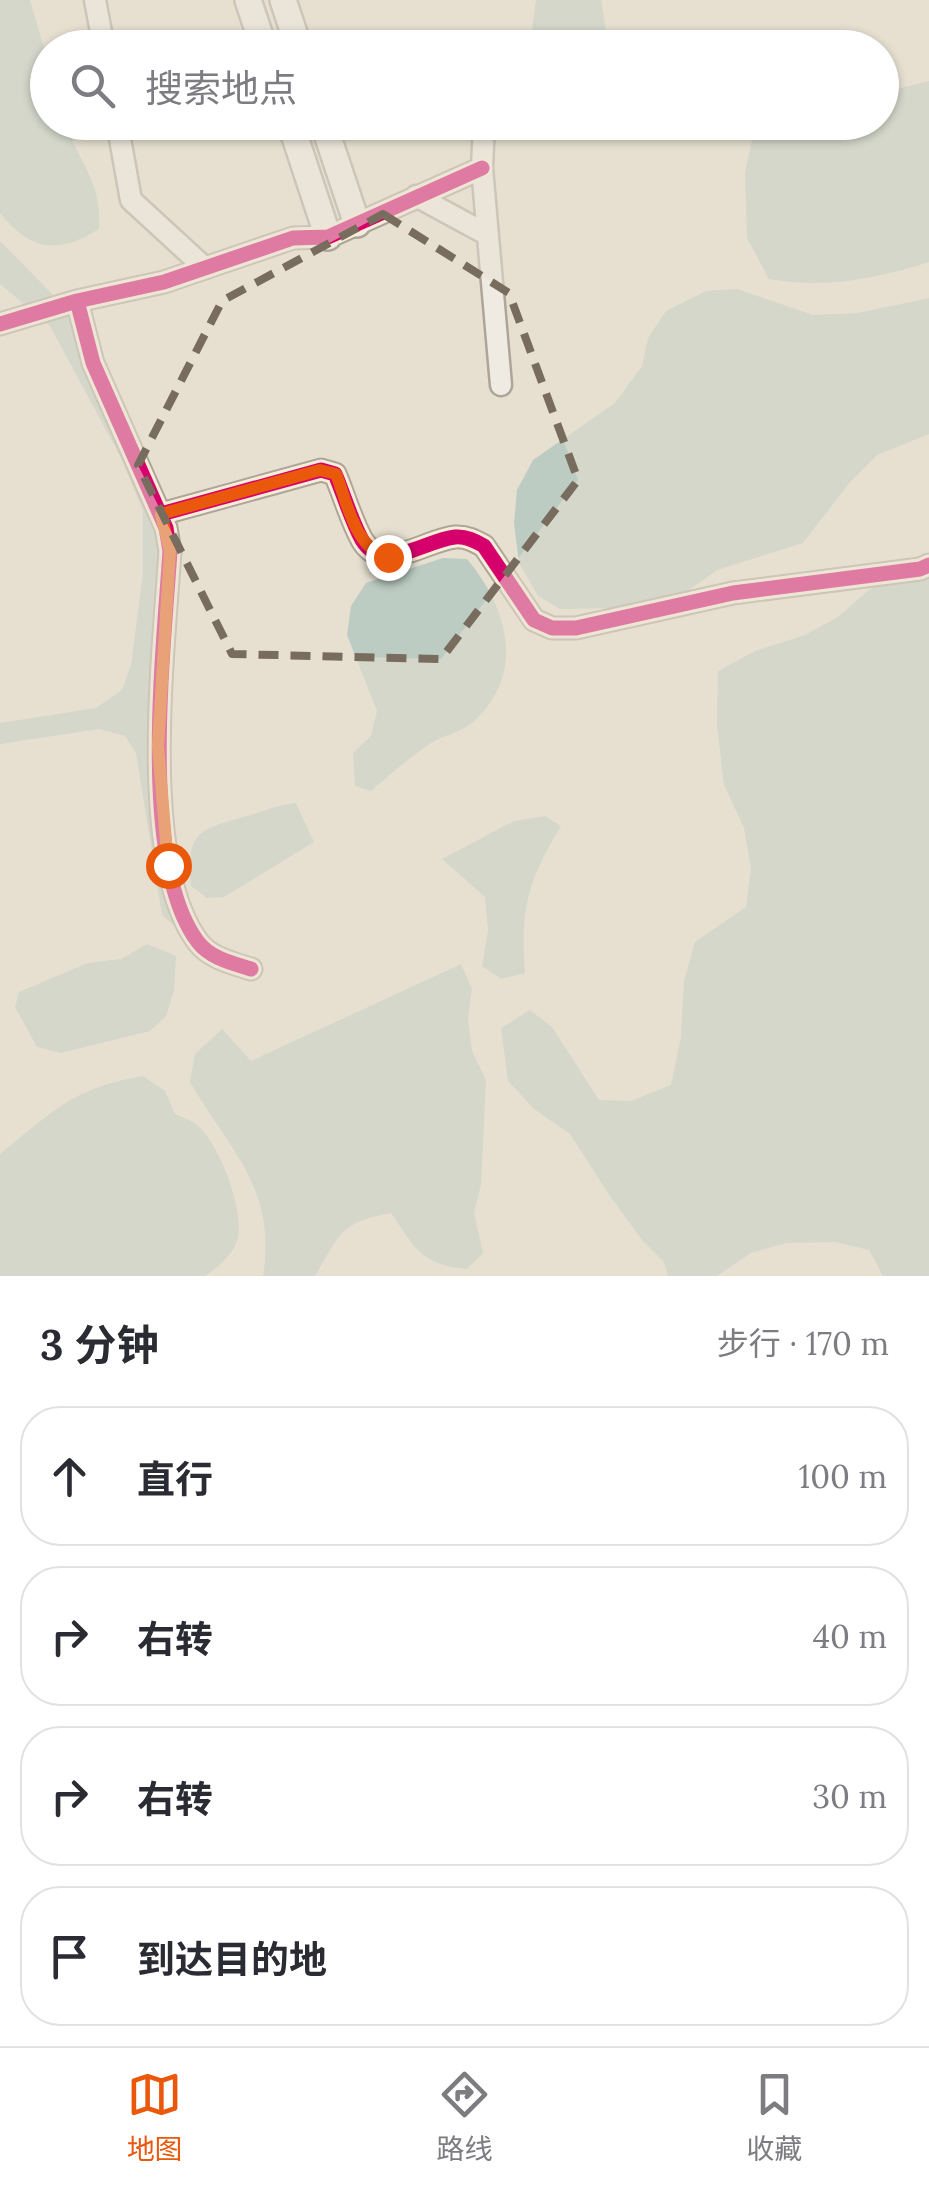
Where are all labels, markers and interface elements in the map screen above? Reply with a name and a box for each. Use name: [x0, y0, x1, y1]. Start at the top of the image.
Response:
search box: [30, 30, 899, 140]
icon: search: [65, 58, 120, 113]
text: 搜索地点: [145, 64, 297, 112]
route end: [366, 535, 412, 581]
route start: [146, 843, 192, 889]
text: 3 分钟: [40, 1318, 159, 1372]
text: 步行 · 170 m: [717, 1323, 889, 1364]
icon: ahead: [42, 1449, 97, 1504]
text: 直行: [137, 1455, 213, 1503]
text: 100 m: [799, 1456, 887, 1497]
icon: right: [42, 1609, 97, 1664]
text: 右转: [137, 1615, 213, 1663]
text: 40 m: [813, 1616, 887, 1657]
icon: right: [42, 1769, 97, 1824]
text: 右转: [137, 1775, 213, 1823]
text: 30 m: [812, 1776, 887, 1817]
icon: arrive: [42, 1929, 97, 1984]
text: 到达目的地: [137, 1935, 327, 1983]
tab: 地图: [127, 2067, 183, 2167]
tab: 路线: [436, 2067, 492, 2167]
tab: 收藏: [746, 2067, 802, 2167]

